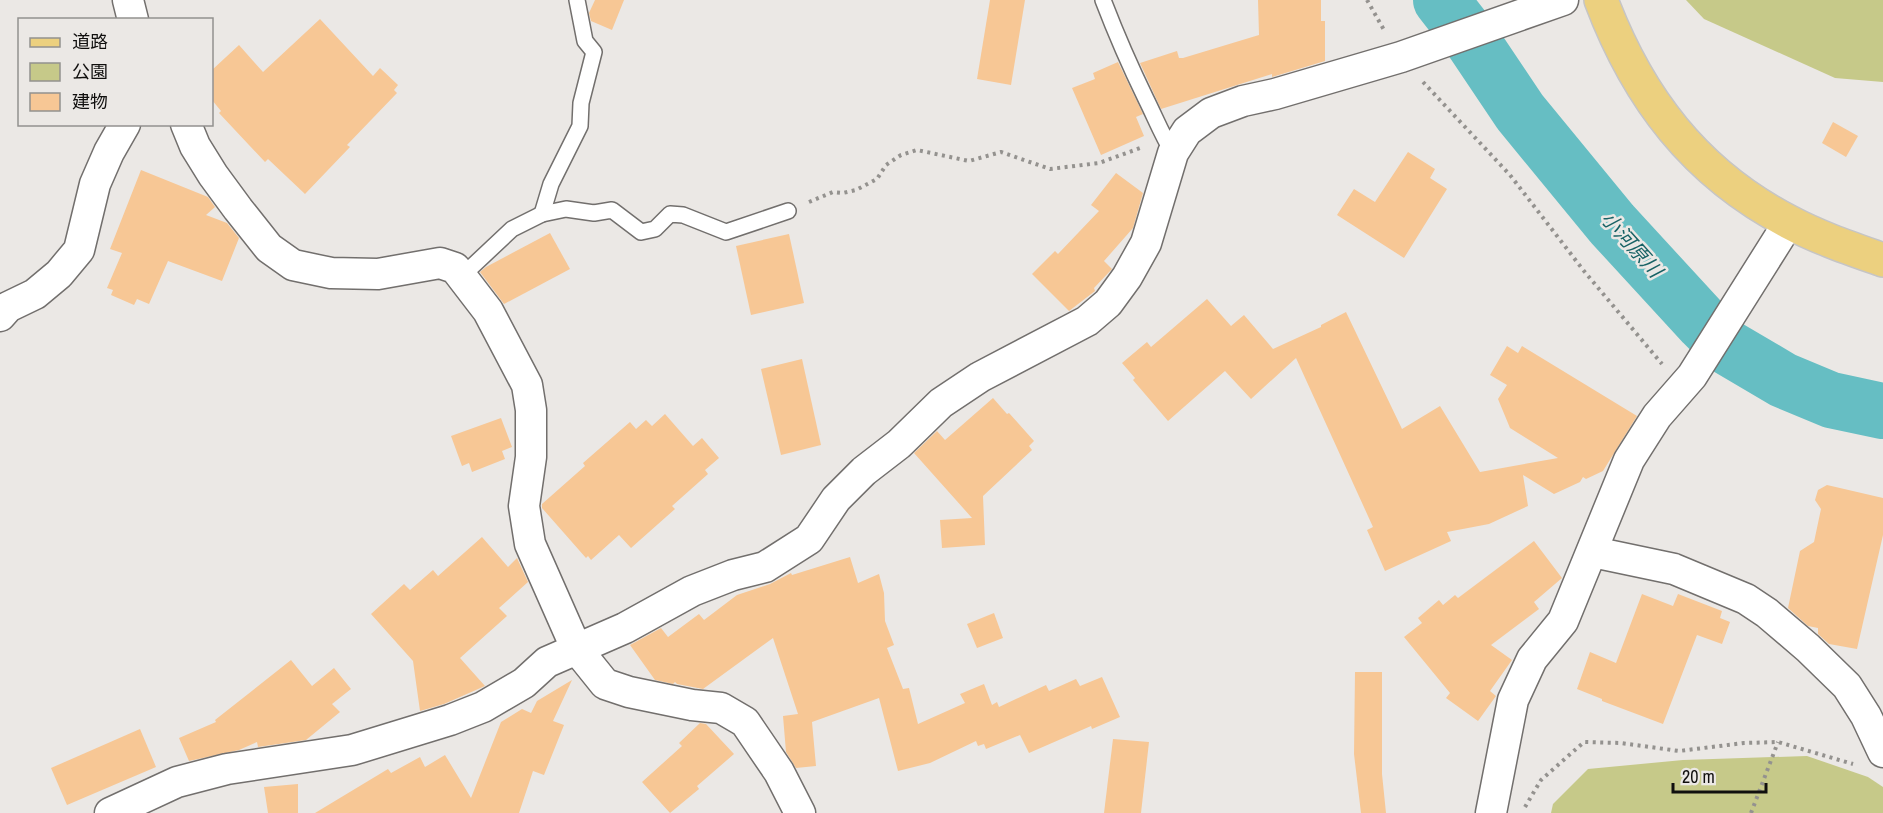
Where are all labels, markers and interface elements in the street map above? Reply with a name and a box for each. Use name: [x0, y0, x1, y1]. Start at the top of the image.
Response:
legend: [18, 18, 213, 126]
text: 道路: [72, 29, 108, 54]
text: 公園: [72, 59, 108, 84]
text: 建物: [72, 89, 108, 114]
water label: 小河原川: [1595, 205, 1670, 284]
scale bar: [1673, 756, 1766, 794]
text: 20 m: [1682, 764, 1715, 789]

